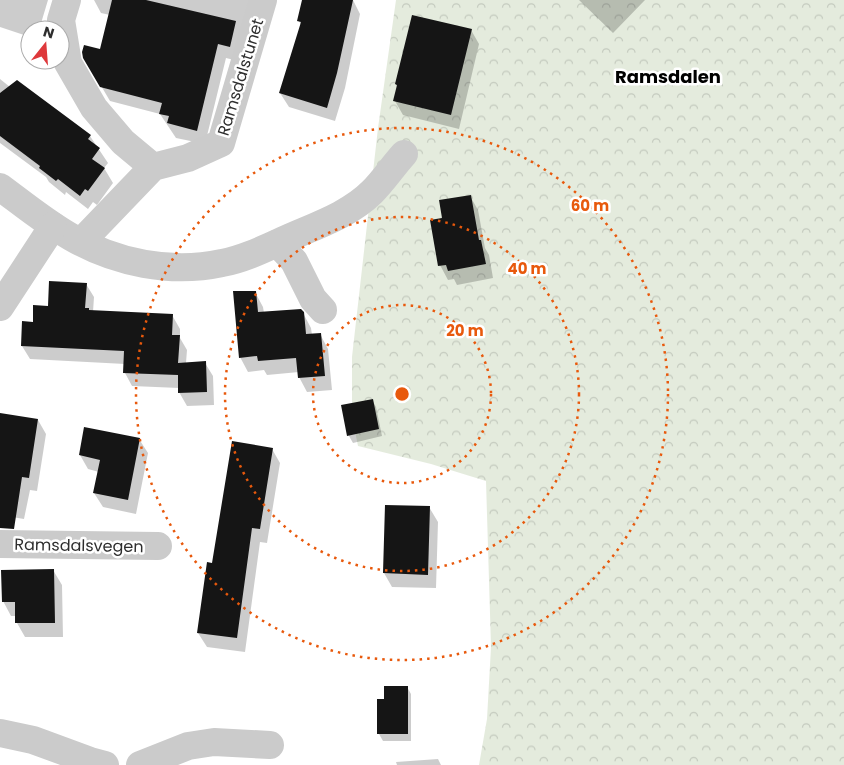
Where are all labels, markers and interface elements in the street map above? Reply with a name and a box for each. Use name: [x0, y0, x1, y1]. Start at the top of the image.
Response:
street label: Ramsdalstunet: [212, 16, 269, 139]
north arrow: [20, 20, 70, 70]
text: N: [41, 21, 57, 44]
district label: Ramsdalen: [615, 64, 721, 89]
text: 60 m: [571, 195, 609, 216]
text: 40 m: [507, 258, 547, 279]
text: 20 m: [446, 320, 484, 341]
centre of rings: [393, 385, 411, 403]
street label: Ramsdalsvegen: [14, 533, 144, 558]

